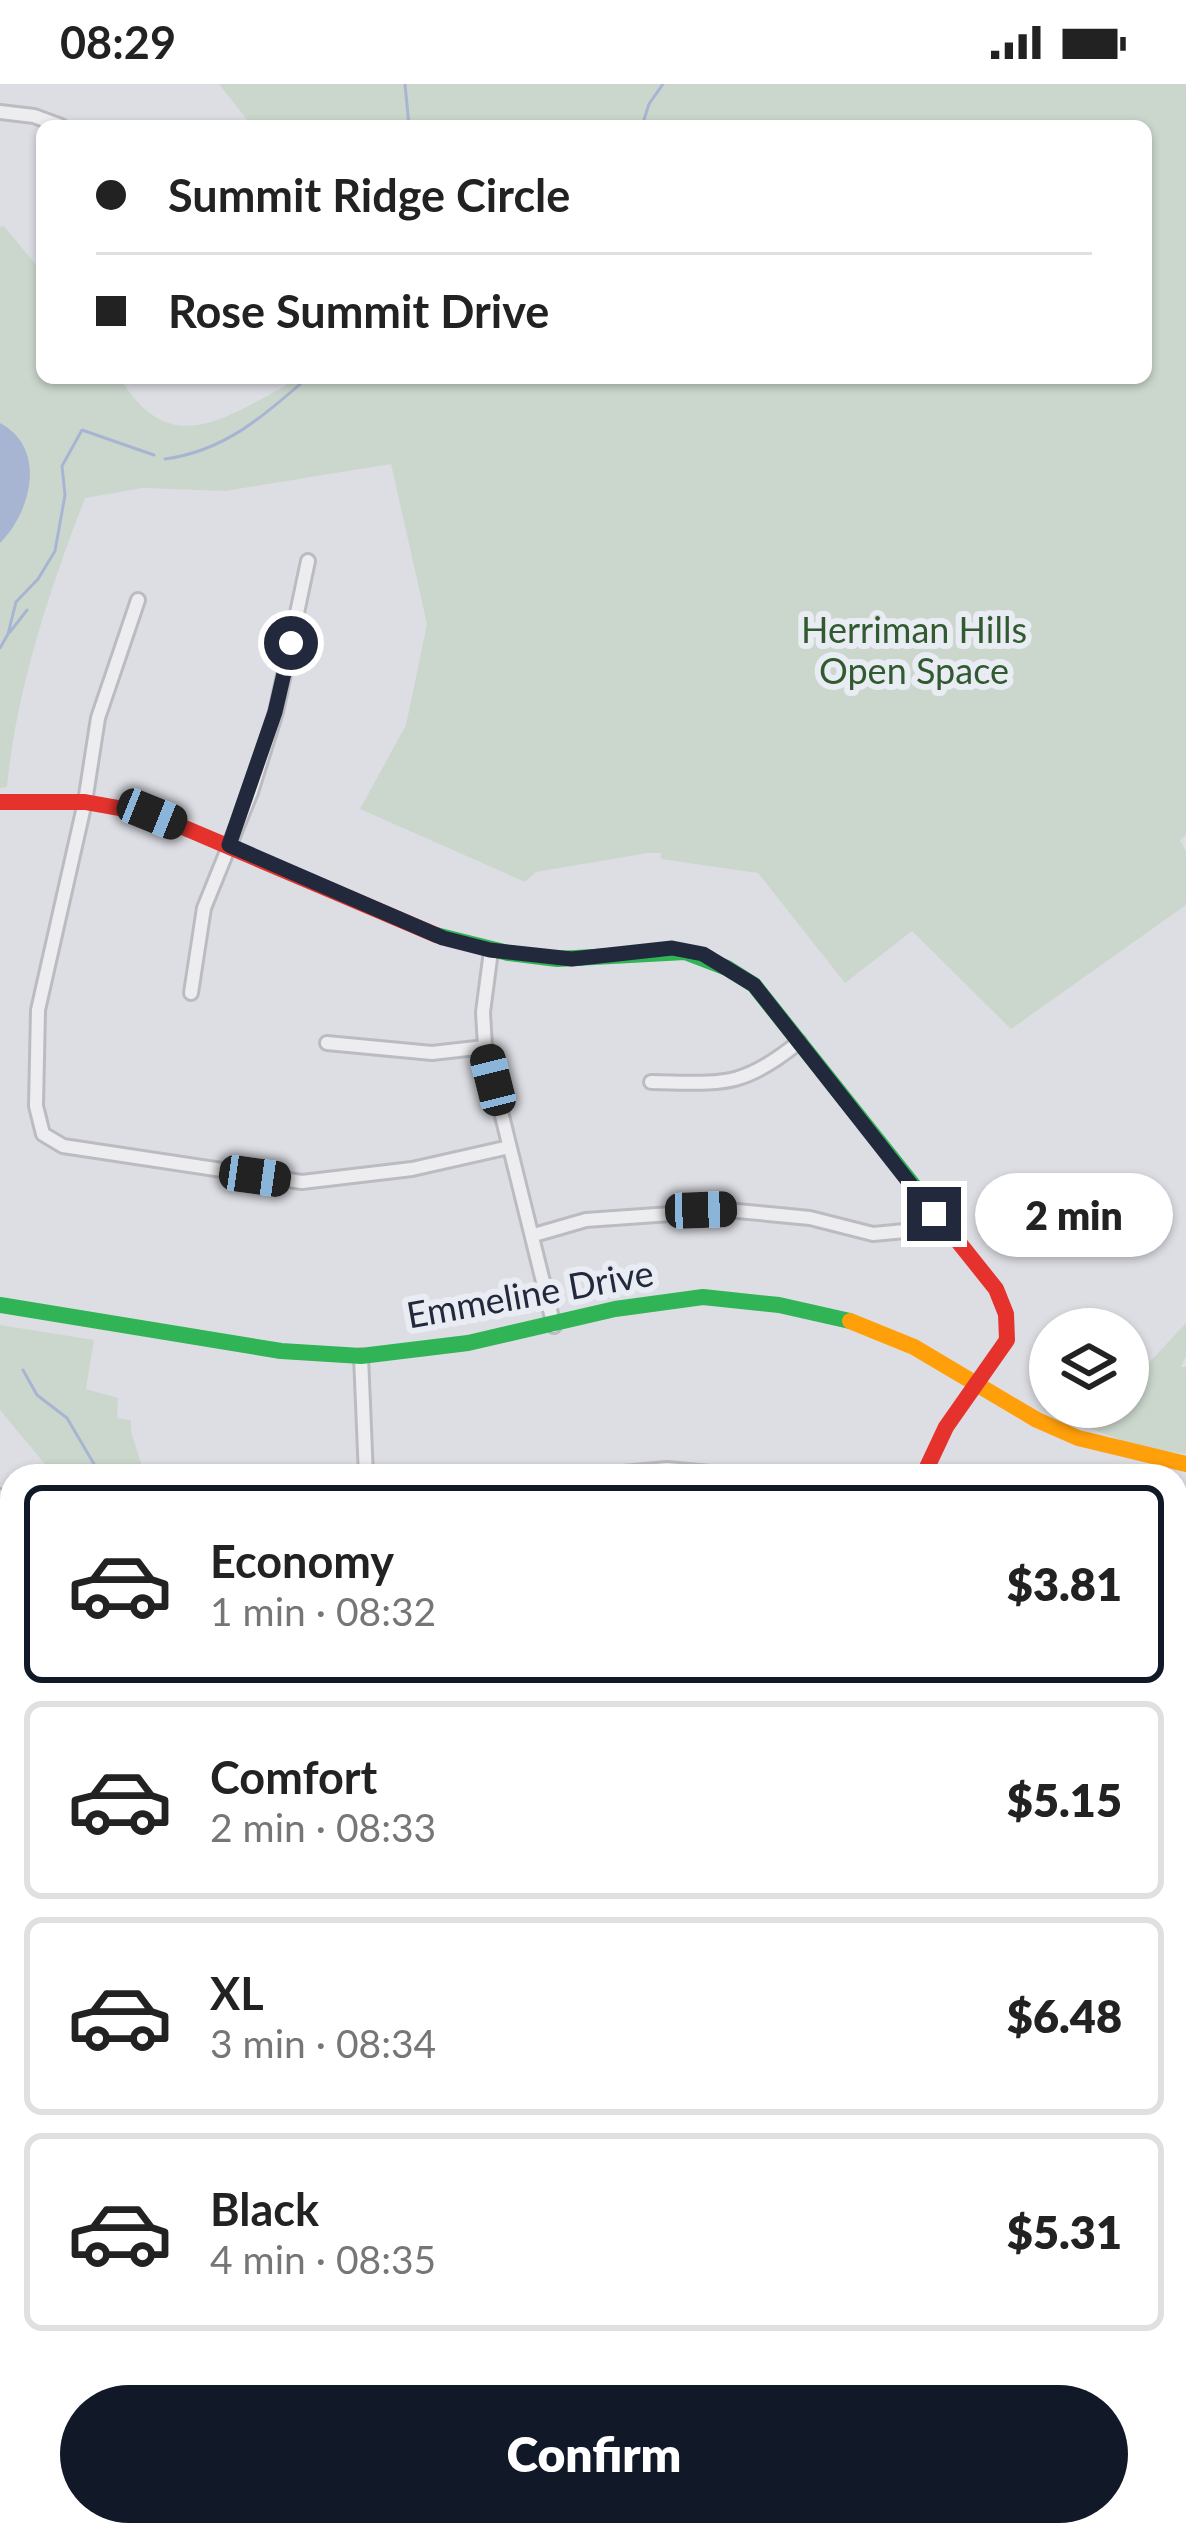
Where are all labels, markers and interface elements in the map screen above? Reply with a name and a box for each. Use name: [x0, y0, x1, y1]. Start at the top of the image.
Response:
text: 08:29: [60, 15, 176, 69]
text: Summit Ridge Circle: [168, 168, 570, 222]
text: Rose Summit Drive: [168, 284, 549, 338]
park label: Herriman Hills Open Space: [801, 607, 1027, 692]
route start: [264, 616, 318, 670]
car: [112, 784, 192, 844]
car: [467, 1041, 519, 1119]
car: [217, 1153, 293, 1199]
callout: 2 min: [976, 1172, 1174, 1256]
route end: [907, 1187, 961, 1241]
car: [664, 1191, 738, 1229]
text: 2 min: [1025, 1192, 1123, 1238]
street label: Emmeline Drive: [403, 1250, 657, 1336]
map controls: [1029, 1308, 1149, 1428]
button: layers: [1029, 1308, 1149, 1428]
icon: car: [66, 1530, 174, 1638]
text: Economy: [210, 1534, 394, 1588]
text: $3.81: [1007, 1557, 1122, 1611]
text: 1 min · 08:32: [210, 1588, 436, 1634]
icon: car: [66, 1746, 174, 1854]
text: Comfort: [210, 1750, 377, 1804]
text: $5.15: [1007, 1773, 1122, 1827]
text: 2 min · 08:33: [210, 1804, 436, 1850]
icon: car: [66, 1962, 174, 2070]
text: XL: [210, 1966, 264, 2020]
text: $6.48: [1007, 1989, 1122, 2043]
text: 3 min · 08:34: [210, 2020, 436, 2066]
icon: car: [66, 2178, 174, 2286]
text: Black: [210, 2182, 319, 2236]
text: $5.31: [1007, 2205, 1122, 2259]
text: 4 min · 08:35: [210, 2236, 436, 2282]
button: Confirm: [60, 2385, 1128, 2523]

